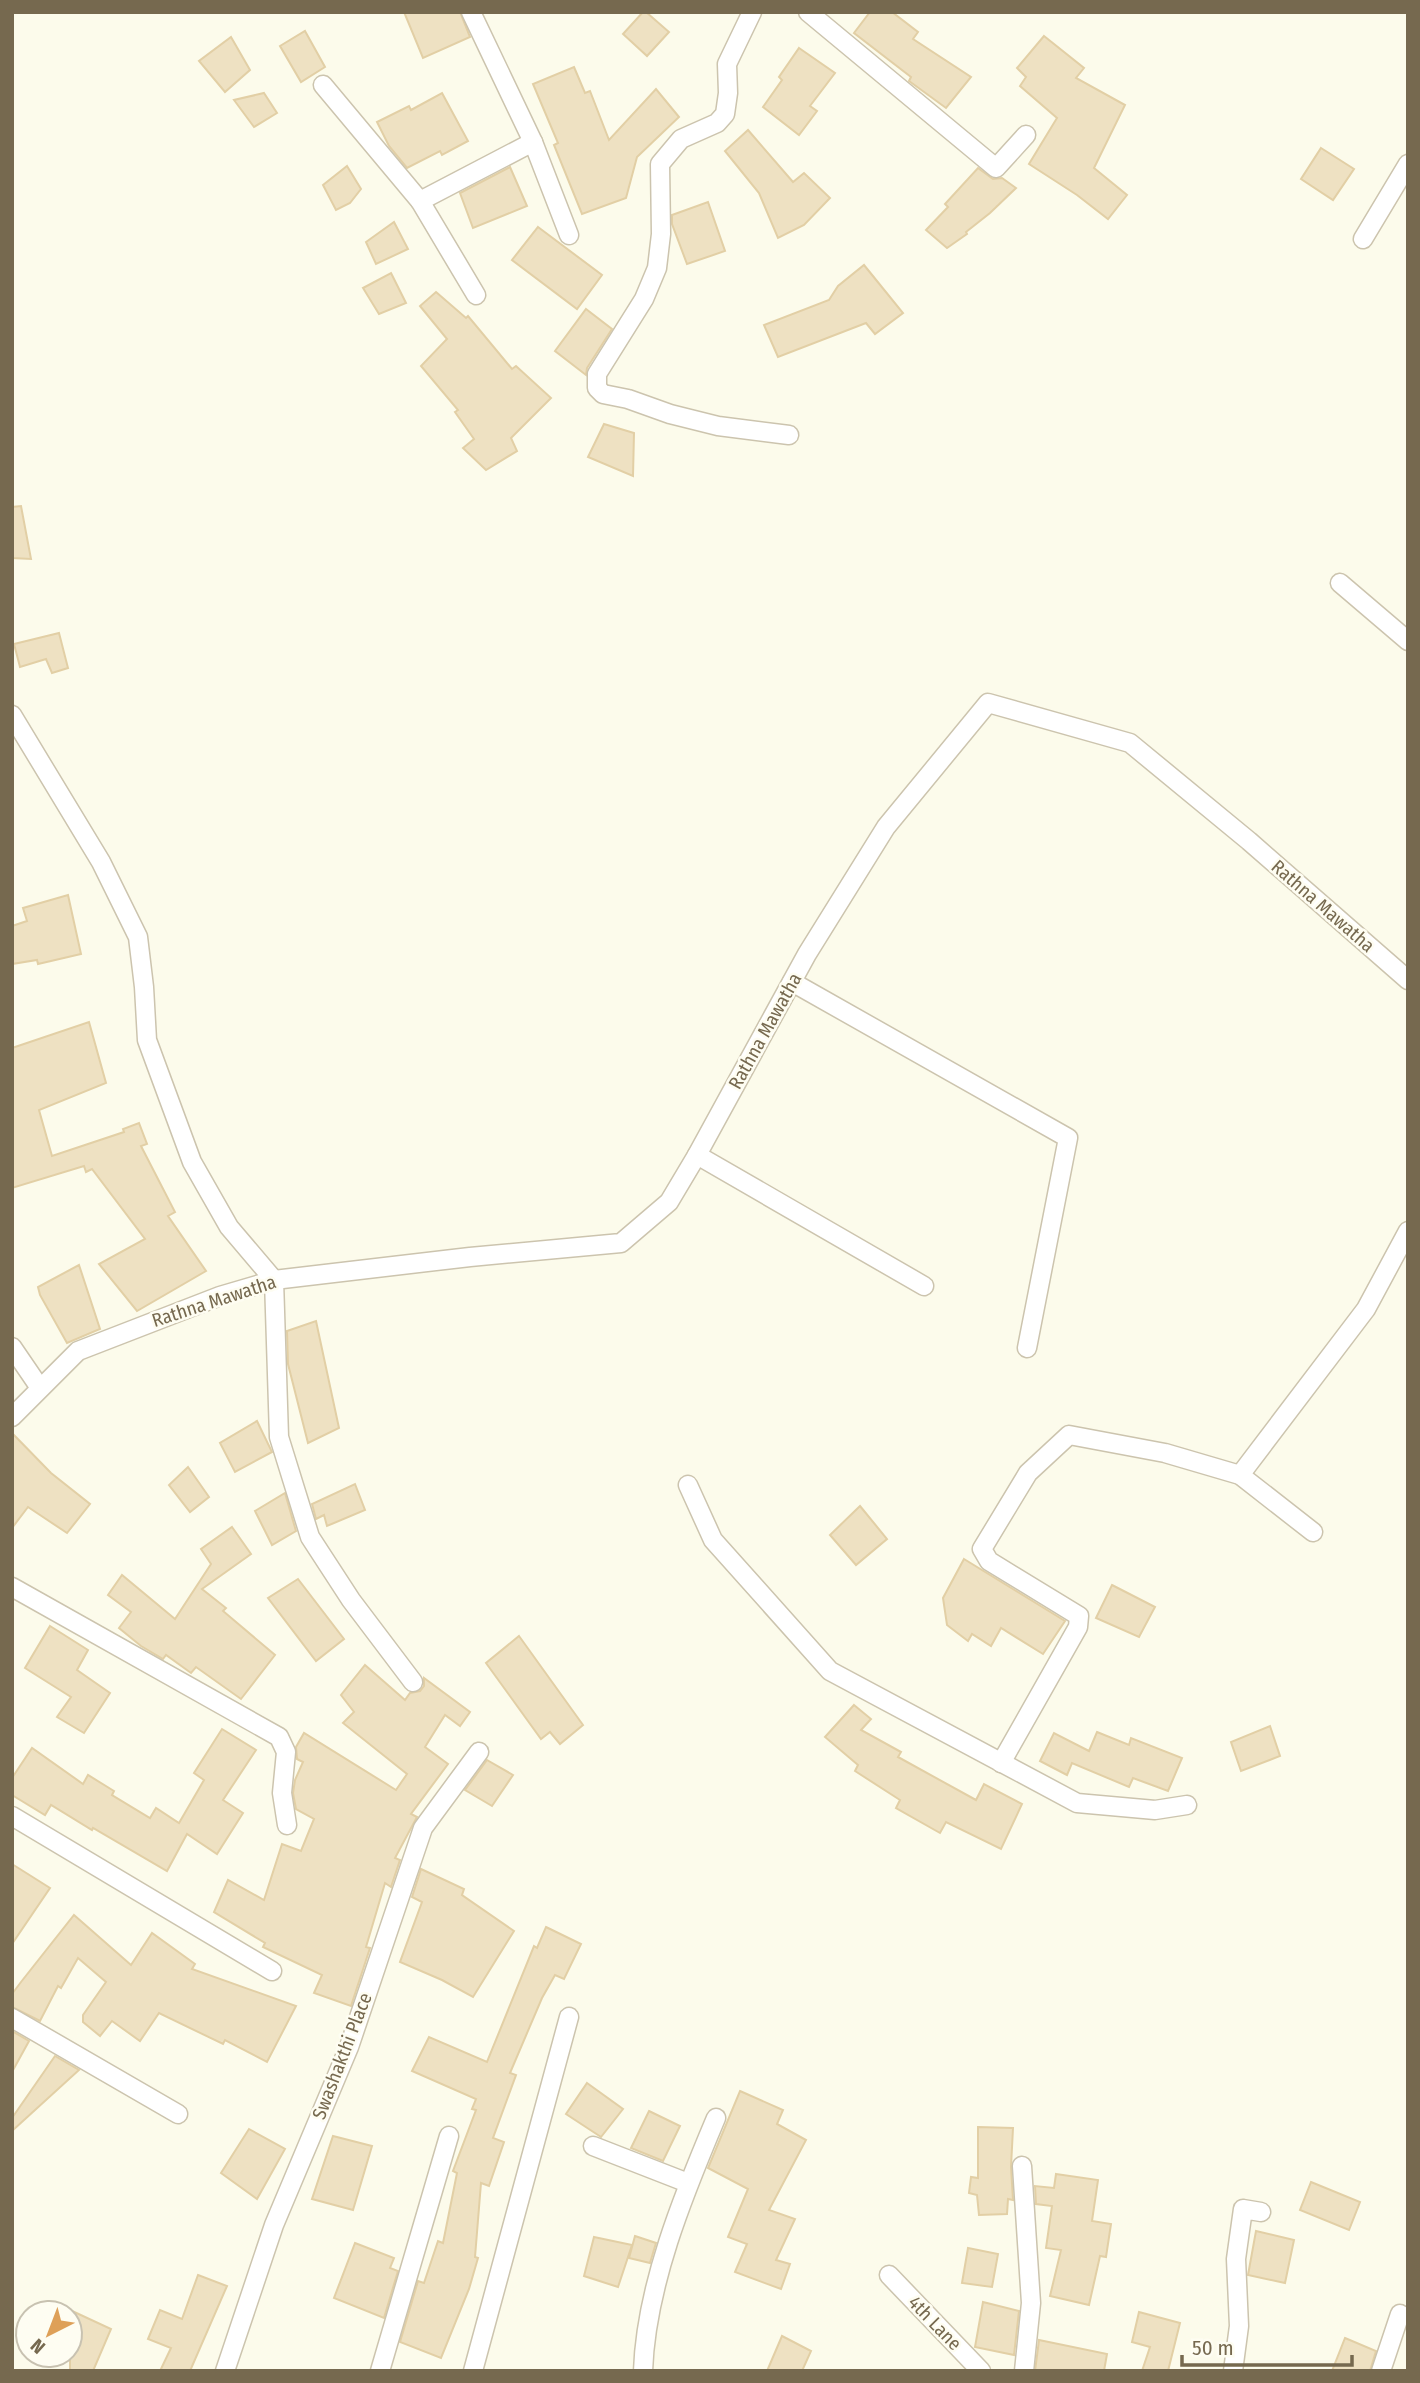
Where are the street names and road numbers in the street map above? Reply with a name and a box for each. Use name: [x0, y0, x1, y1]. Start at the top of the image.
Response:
street label: Rathna Mawatha: [1267, 855, 1379, 957]
street label: Rathna Mawatha: [724, 969, 806, 1093]
street label: Rathna Mawatha: [149, 1270, 279, 1332]
street label: Swashakthi Place: [307, 1989, 377, 2123]
street label: 4th Lane: [903, 2291, 967, 2355]

